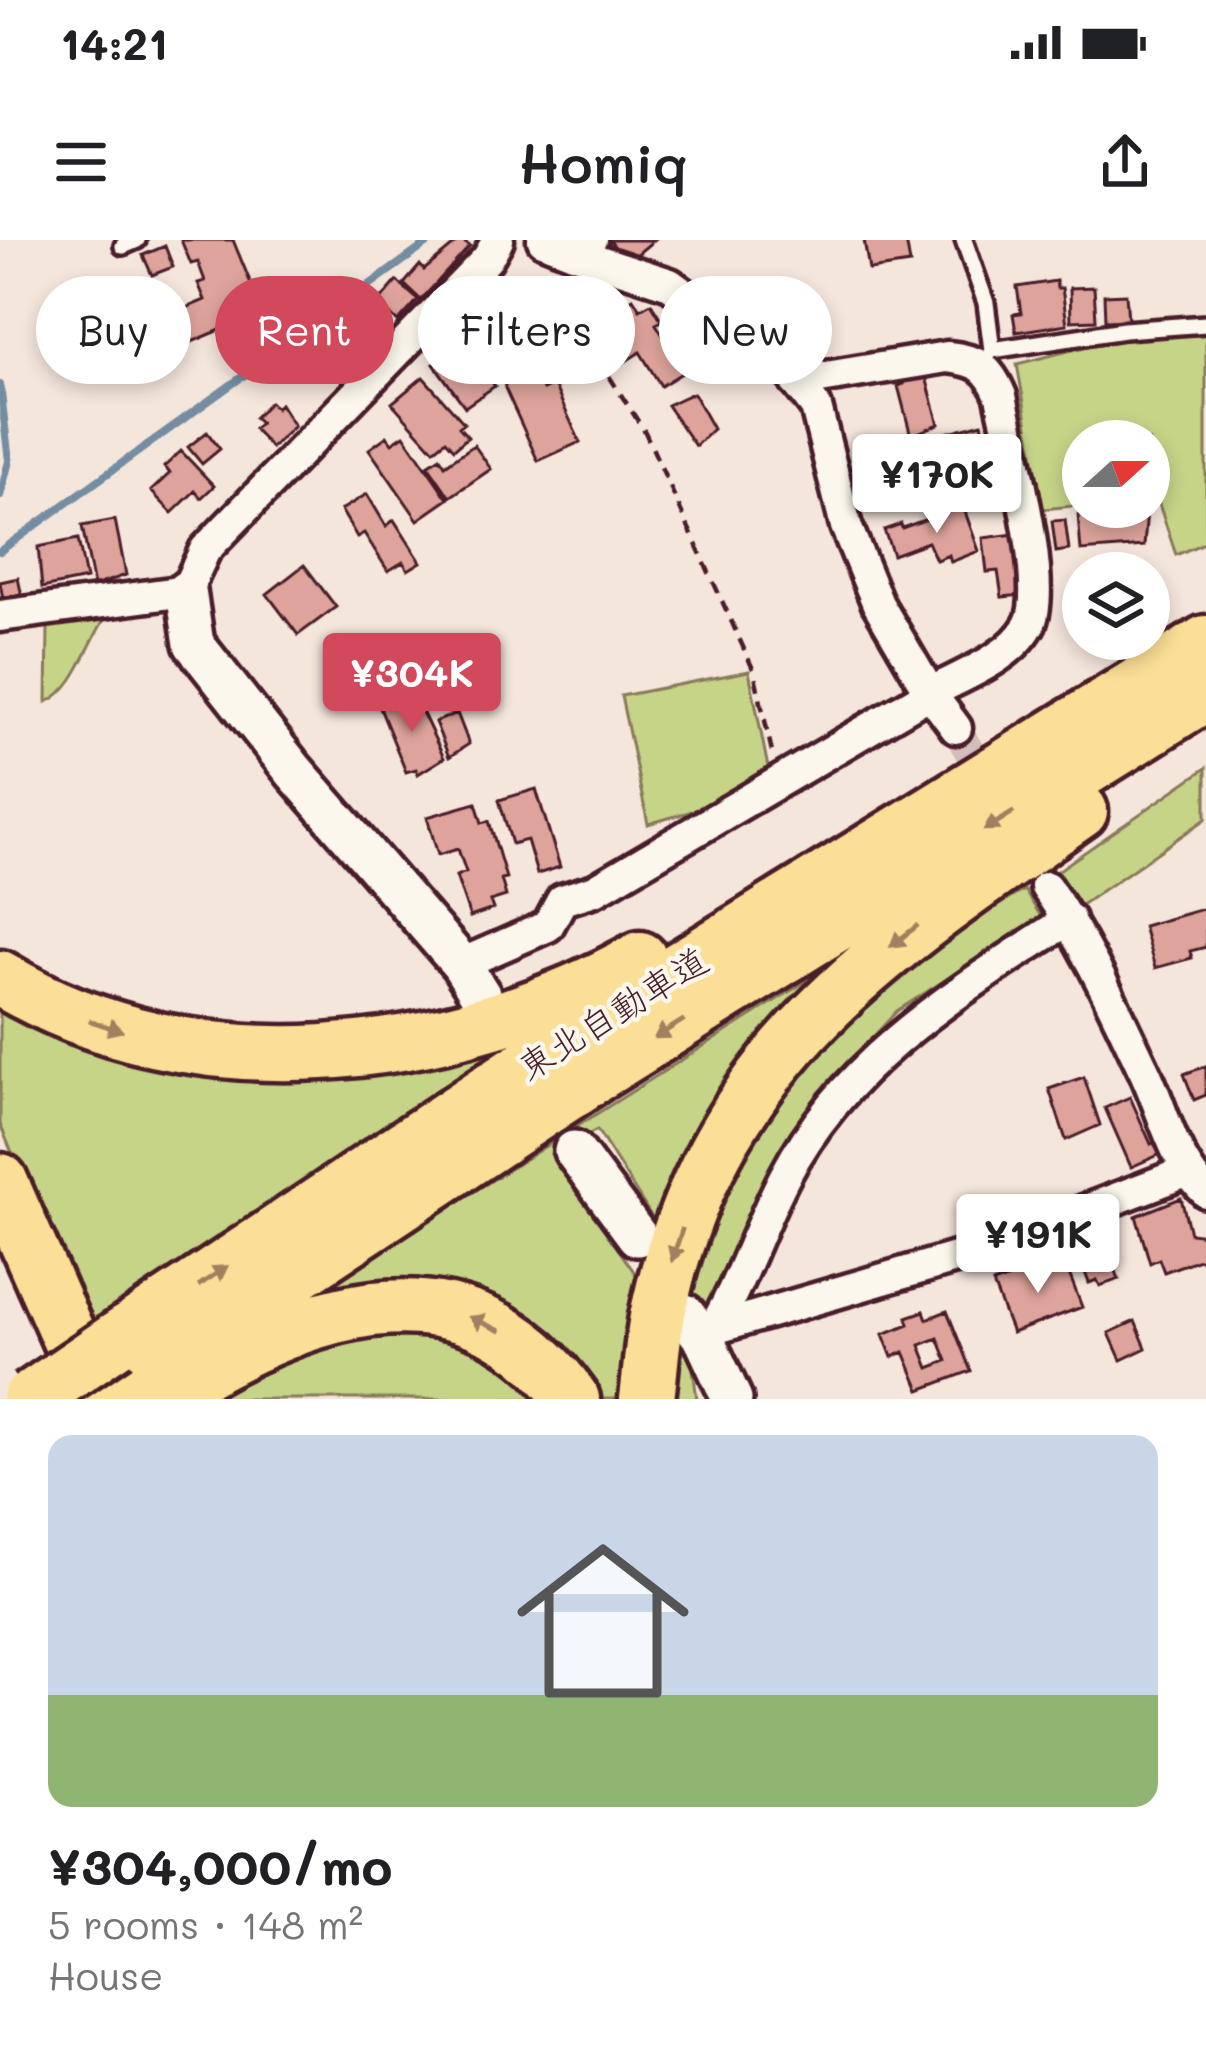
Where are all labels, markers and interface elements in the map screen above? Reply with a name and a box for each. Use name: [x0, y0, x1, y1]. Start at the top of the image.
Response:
text: 14:21: [60, 13, 168, 71]
text: Homiq: [518, 127, 688, 198]
icon: menu: [48, 129, 114, 195]
icon: share: [1092, 129, 1158, 195]
chip: Buy: [36, 276, 191, 384]
chip: Rent: [215, 276, 394, 384]
chip: Filters: [418, 276, 635, 384]
chip: New: [659, 276, 832, 384]
north arrow: [1062, 420, 1170, 528]
map controls: [1062, 420, 1170, 660]
pin: ¥170K: [853, 434, 1021, 536]
text: ¥170K: [879, 447, 995, 498]
button: layers: [1062, 552, 1170, 660]
pin: ¥304K: [328, 633, 496, 735]
text: ¥304K: [350, 646, 474, 697]
one-way arrow: [982, 810, 1016, 831]
one-way arrow: [888, 923, 919, 948]
street label: 東北自動車道: [508, 935, 716, 1089]
one-way arrow: [653, 1017, 685, 1039]
one-way arrow: [88, 1018, 125, 1036]
pin: ¥191K: [954, 1194, 1122, 1296]
text: ¥191K: [983, 1207, 1093, 1258]
one-way arrow: [667, 1227, 686, 1264]
one-way arrow: [196, 1265, 229, 1288]
one-way arrow: [467, 1313, 502, 1333]
icon: home: [495, 1513, 711, 1729]
text: ¥304,000/mo: [48, 1831, 392, 1898]
text: 5 rooms · 148 m²: [48, 1898, 363, 1949]
text: House: [48, 1949, 163, 2000]

